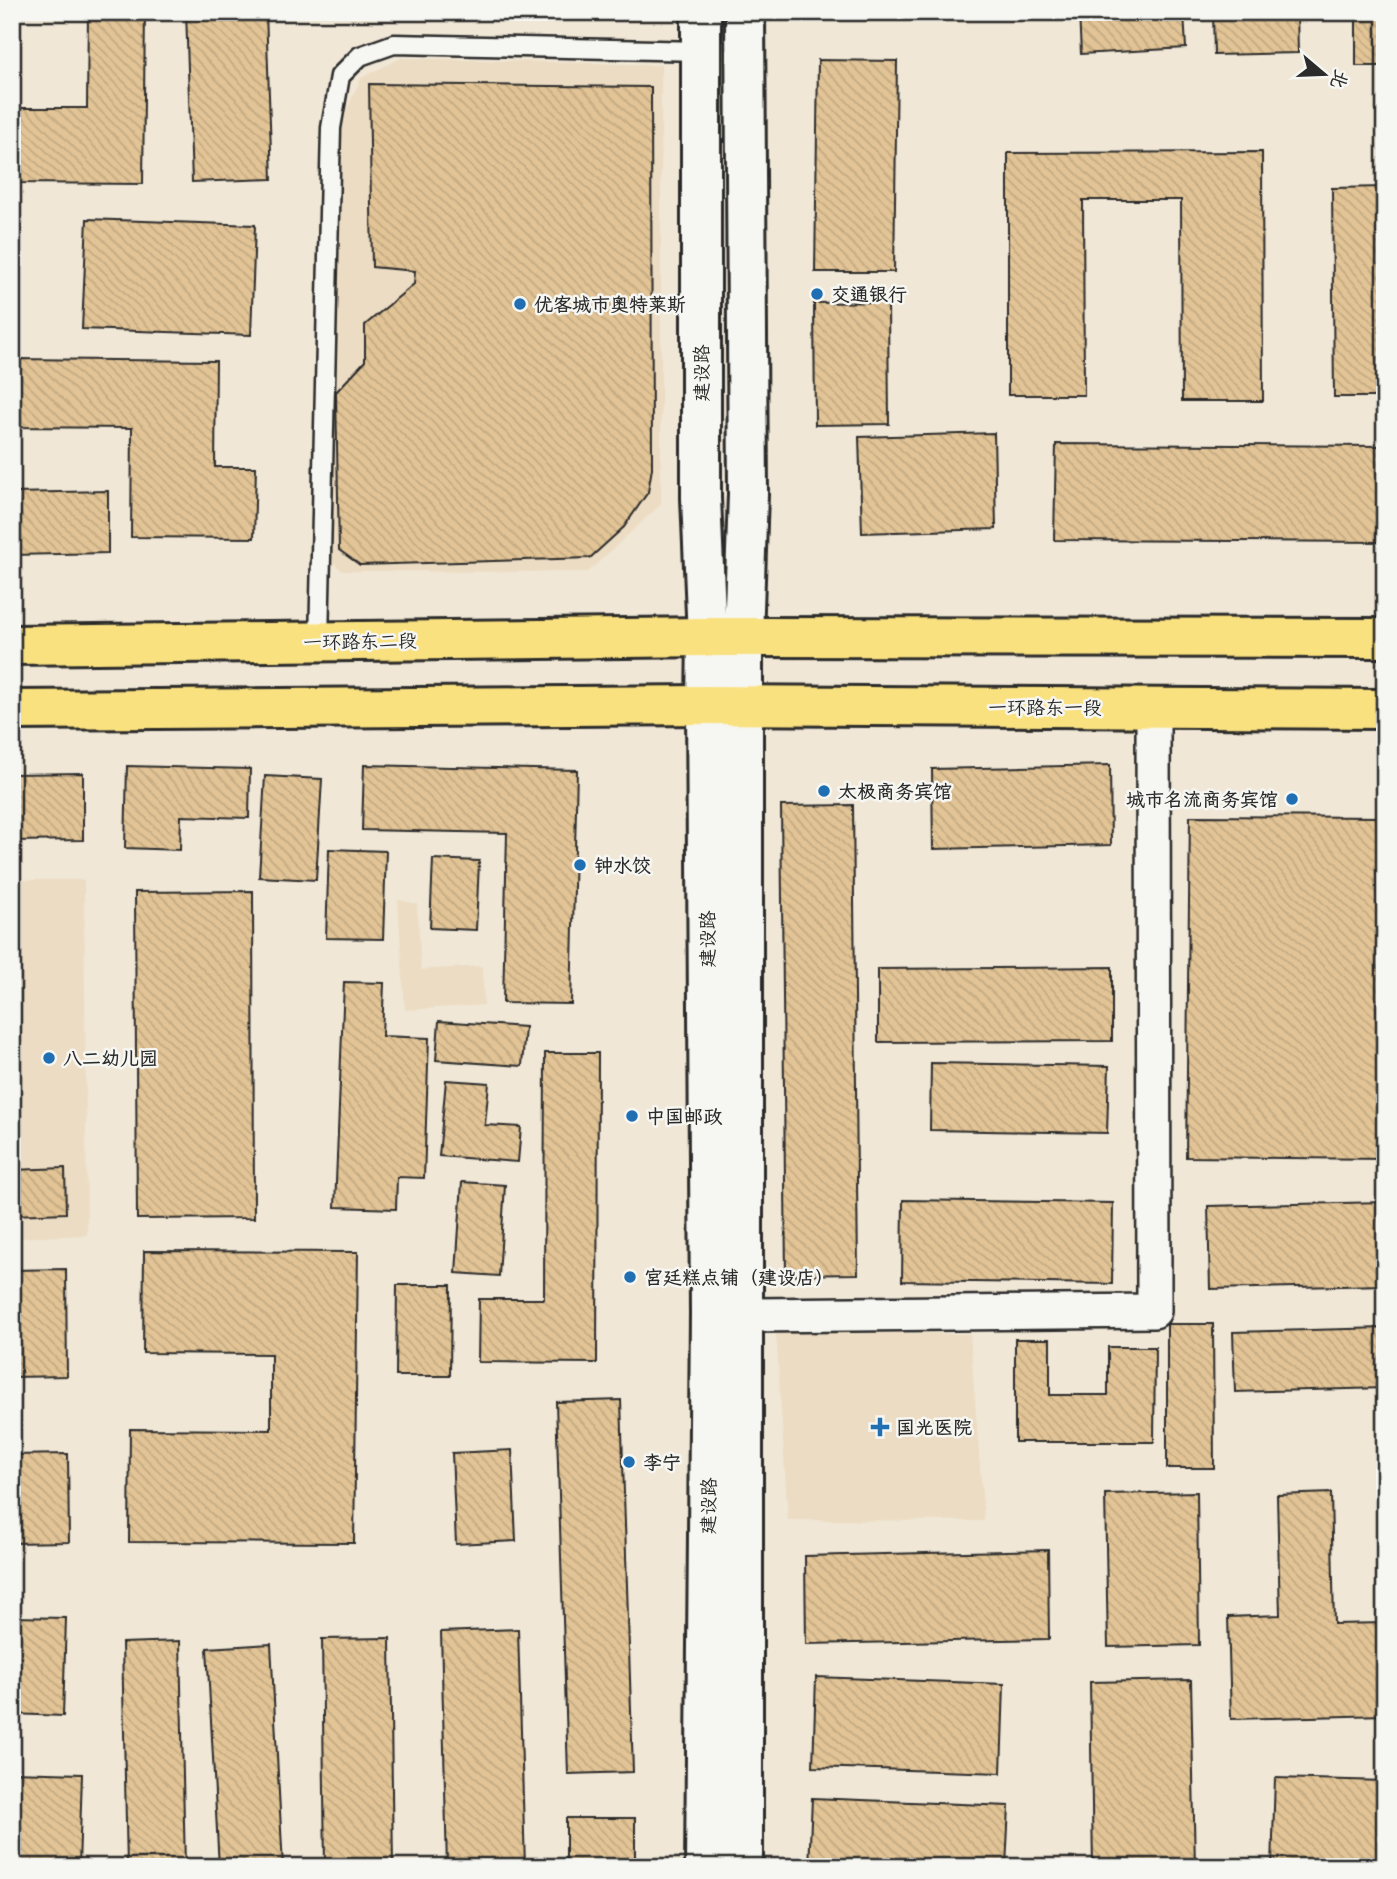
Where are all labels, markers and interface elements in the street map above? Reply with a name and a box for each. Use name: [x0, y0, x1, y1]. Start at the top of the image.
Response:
north arrow: [1288, 38, 1358, 108]
text: 北: [1321, 65, 1358, 94]
place label: 交通银行: [831, 278, 907, 311]
marker: 交通银行: [809, 286, 825, 302]
place label: 优客城市奥特莱斯: [534, 288, 686, 321]
marker: 优客城市奥特莱斯: [512, 296, 528, 312]
street label: 建设路: [685, 344, 718, 402]
street label: 一环路东二段: [303, 624, 417, 659]
street label: 一环路东一段: [988, 691, 1102, 724]
place label: 太极商务宾馆: [838, 775, 952, 808]
marker: 太极商务宾馆: [816, 783, 832, 799]
place label: 城市名流商务宾馆: [1126, 783, 1278, 816]
marker: 城市名流商务宾馆: [1284, 791, 1300, 807]
place label: 钟水饺: [594, 849, 651, 882]
marker: 钟水饺: [572, 857, 588, 873]
street label: 建设路: [691, 910, 724, 968]
place label: 八二幼儿园: [63, 1042, 158, 1075]
marker: 八二幼儿园: [41, 1050, 57, 1066]
place label: 中国邮政: [646, 1100, 723, 1133]
marker: 中国邮政: [624, 1108, 640, 1124]
place label: 宫廷糕点铺（建设店）: [644, 1261, 834, 1294]
marker: 宫廷糕点铺（建设店）: [622, 1269, 638, 1285]
place label: 国光医院: [896, 1411, 972, 1444]
marker: 国光医院: [870, 1417, 890, 1437]
place label: 李宁: [643, 1446, 681, 1479]
marker: 李宁: [621, 1454, 637, 1470]
street label: 建设路: [692, 1477, 725, 1535]

